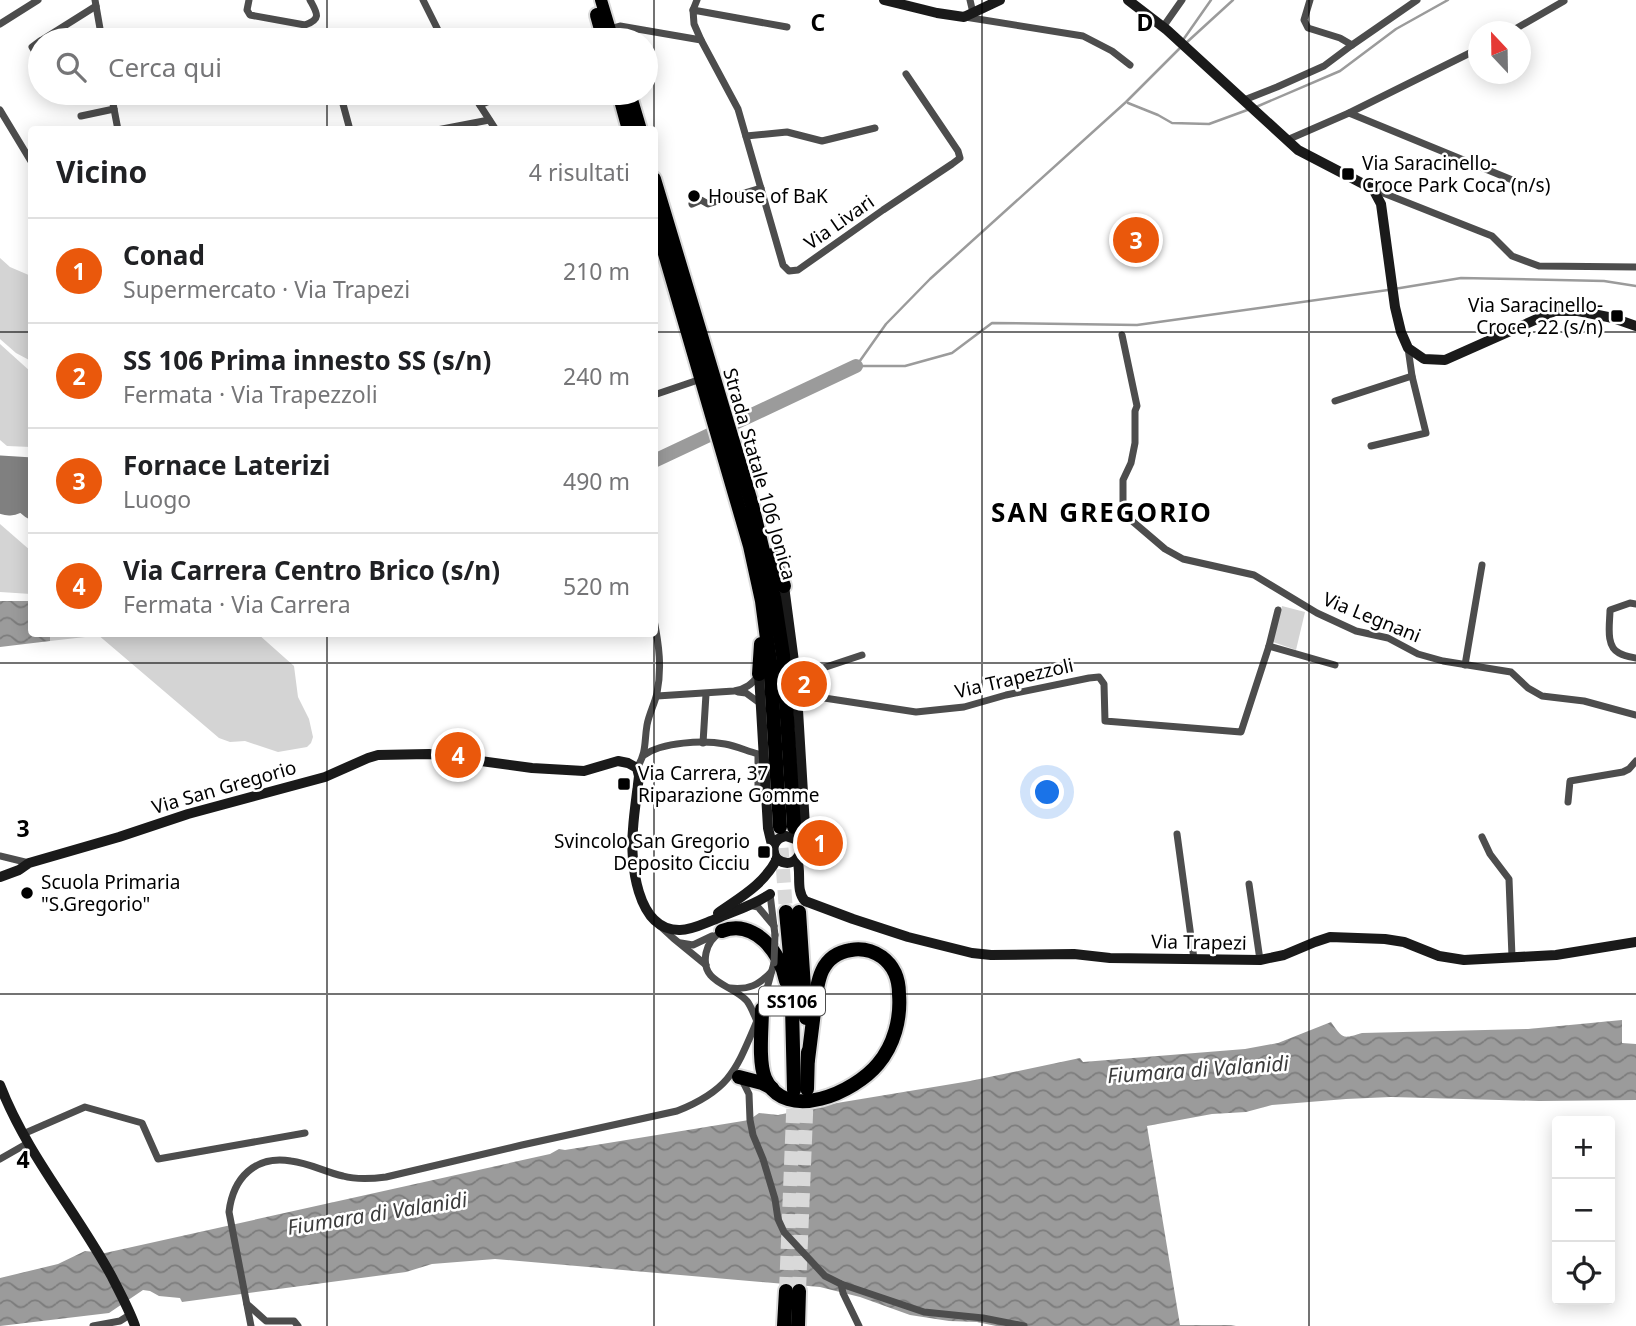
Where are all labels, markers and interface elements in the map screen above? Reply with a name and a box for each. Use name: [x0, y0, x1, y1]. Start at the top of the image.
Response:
text: C: [811, 6, 826, 38]
text: D: [1137, 6, 1153, 38]
north arrow: [1468, 21, 1531, 84]
search box: [28, 28, 658, 105]
icon: search: [52, 48, 90, 86]
text: Cerca qui: [108, 49, 222, 85]
place label: Via Saracinello- Croce Park Coca (n/s): [1362, 150, 1550, 198]
text: Vicino: [56, 151, 147, 192]
text: 4 risultati: [529, 156, 630, 188]
marker: Via Saracinello- Croce Park Coca (n/s): [1340, 166, 1356, 182]
place label: House of BaK: [708, 183, 828, 209]
marker: House of BaK: [686, 188, 702, 204]
street label: Via Livari: [799, 188, 879, 256]
pin: 3: [1113, 214, 1159, 266]
text: Conad: [123, 237, 205, 273]
text: 1: [72, 255, 86, 287]
text: 210 m: [563, 255, 630, 287]
text: Supermercato · Via Trapezi: [123, 273, 410, 305]
place label: Via Saracinello- Croce, 22 (s/n): [1468, 292, 1603, 340]
marker: Via Saracinello- Croce, 22 (s/n): [1609, 308, 1625, 324]
text: SS 106 Prima innesto SS (s/n): [123, 342, 491, 378]
text: 2: [72, 360, 86, 392]
text: 240 m: [563, 360, 630, 392]
street label: Strada Statale 106 Jonica: [717, 365, 803, 583]
text: Fermata · Via Trapezzoli: [123, 378, 378, 410]
text: Fornace Laterizi: [123, 447, 330, 483]
text: 3: [72, 465, 86, 497]
text: 490 m: [563, 465, 630, 497]
text: Luogo: [123, 483, 191, 515]
district label: SAN GREGORIO: [991, 494, 1213, 530]
text: Via Carrera Centro Brico (s/n): [123, 552, 500, 588]
text: 4: [72, 570, 86, 602]
text: 520 m: [563, 570, 630, 602]
street label: Via Legnani: [1319, 586, 1425, 648]
text: Fermata · Via Carrera: [123, 588, 351, 620]
street label: Via Trapezzoli: [952, 652, 1076, 704]
pin: 2: [781, 658, 827, 710]
pin: 4: [435, 729, 481, 781]
street label: Via San Gregorio: [149, 754, 299, 820]
place label: Via Carrera, 37 Riparazione Gomme: [638, 760, 820, 808]
your location: [1030, 775, 1064, 809]
marker: Via Carrera, 37 Riparazione Gomme: [616, 776, 632, 792]
text: 3: [16, 812, 30, 844]
pin: 1: [797, 817, 843, 869]
place label: Svincolo San Gregorio Deposito Cicciu: [554, 828, 750, 876]
marker: Svincolo San Gregorio Deposito Cicciu: [756, 844, 772, 860]
place label: Scuola Primaria "S.Gregorio": [41, 869, 180, 917]
marker: Scuola Primaria "S.Gregorio": [19, 885, 35, 901]
street label: Via Trapezi: [1151, 928, 1247, 956]
road number: SS106: [759, 986, 825, 1016]
water label: Fiumara di Valanidi: [1106, 1049, 1290, 1089]
map controls: [1552, 1116, 1615, 1305]
button: +: [1552, 1116, 1615, 1179]
text: 4: [16, 1143, 30, 1175]
button: −: [1552, 1179, 1615, 1242]
water label: Fiumara di Valanidi: [285, 1185, 470, 1241]
button: locate: [1552, 1242, 1615, 1305]

